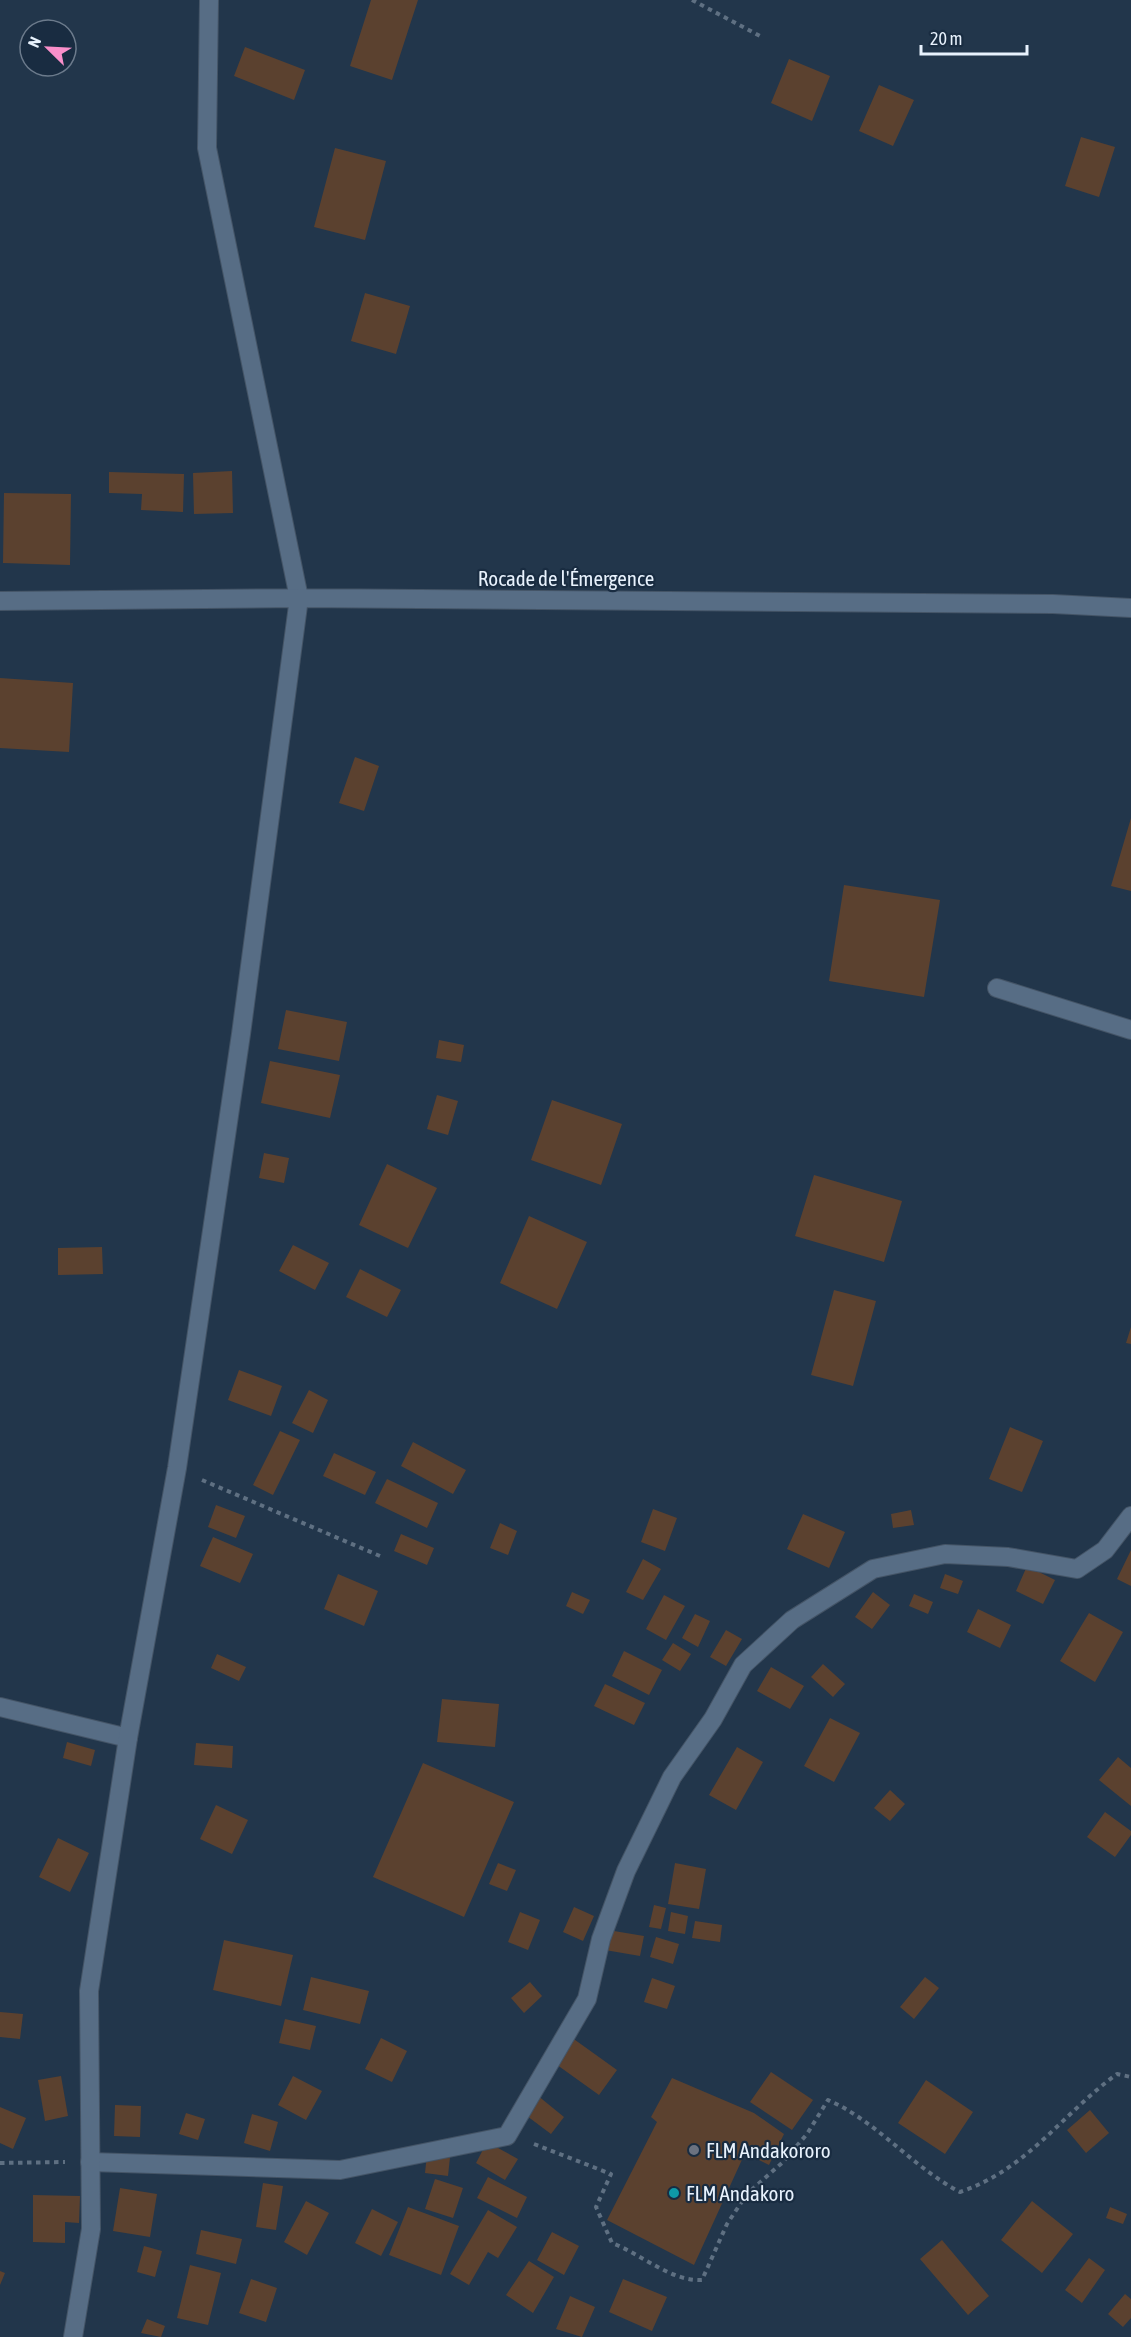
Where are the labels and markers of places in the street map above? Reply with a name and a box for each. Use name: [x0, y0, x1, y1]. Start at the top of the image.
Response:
place label: FLM Andakororo: [706, 2138, 831, 2162]
marker: FLM Andakororo: [687, 2143, 701, 2157]
place label: FLM Andakoro: [686, 2181, 795, 2205]
marker: FLM Andakoro: [667, 2186, 681, 2200]

